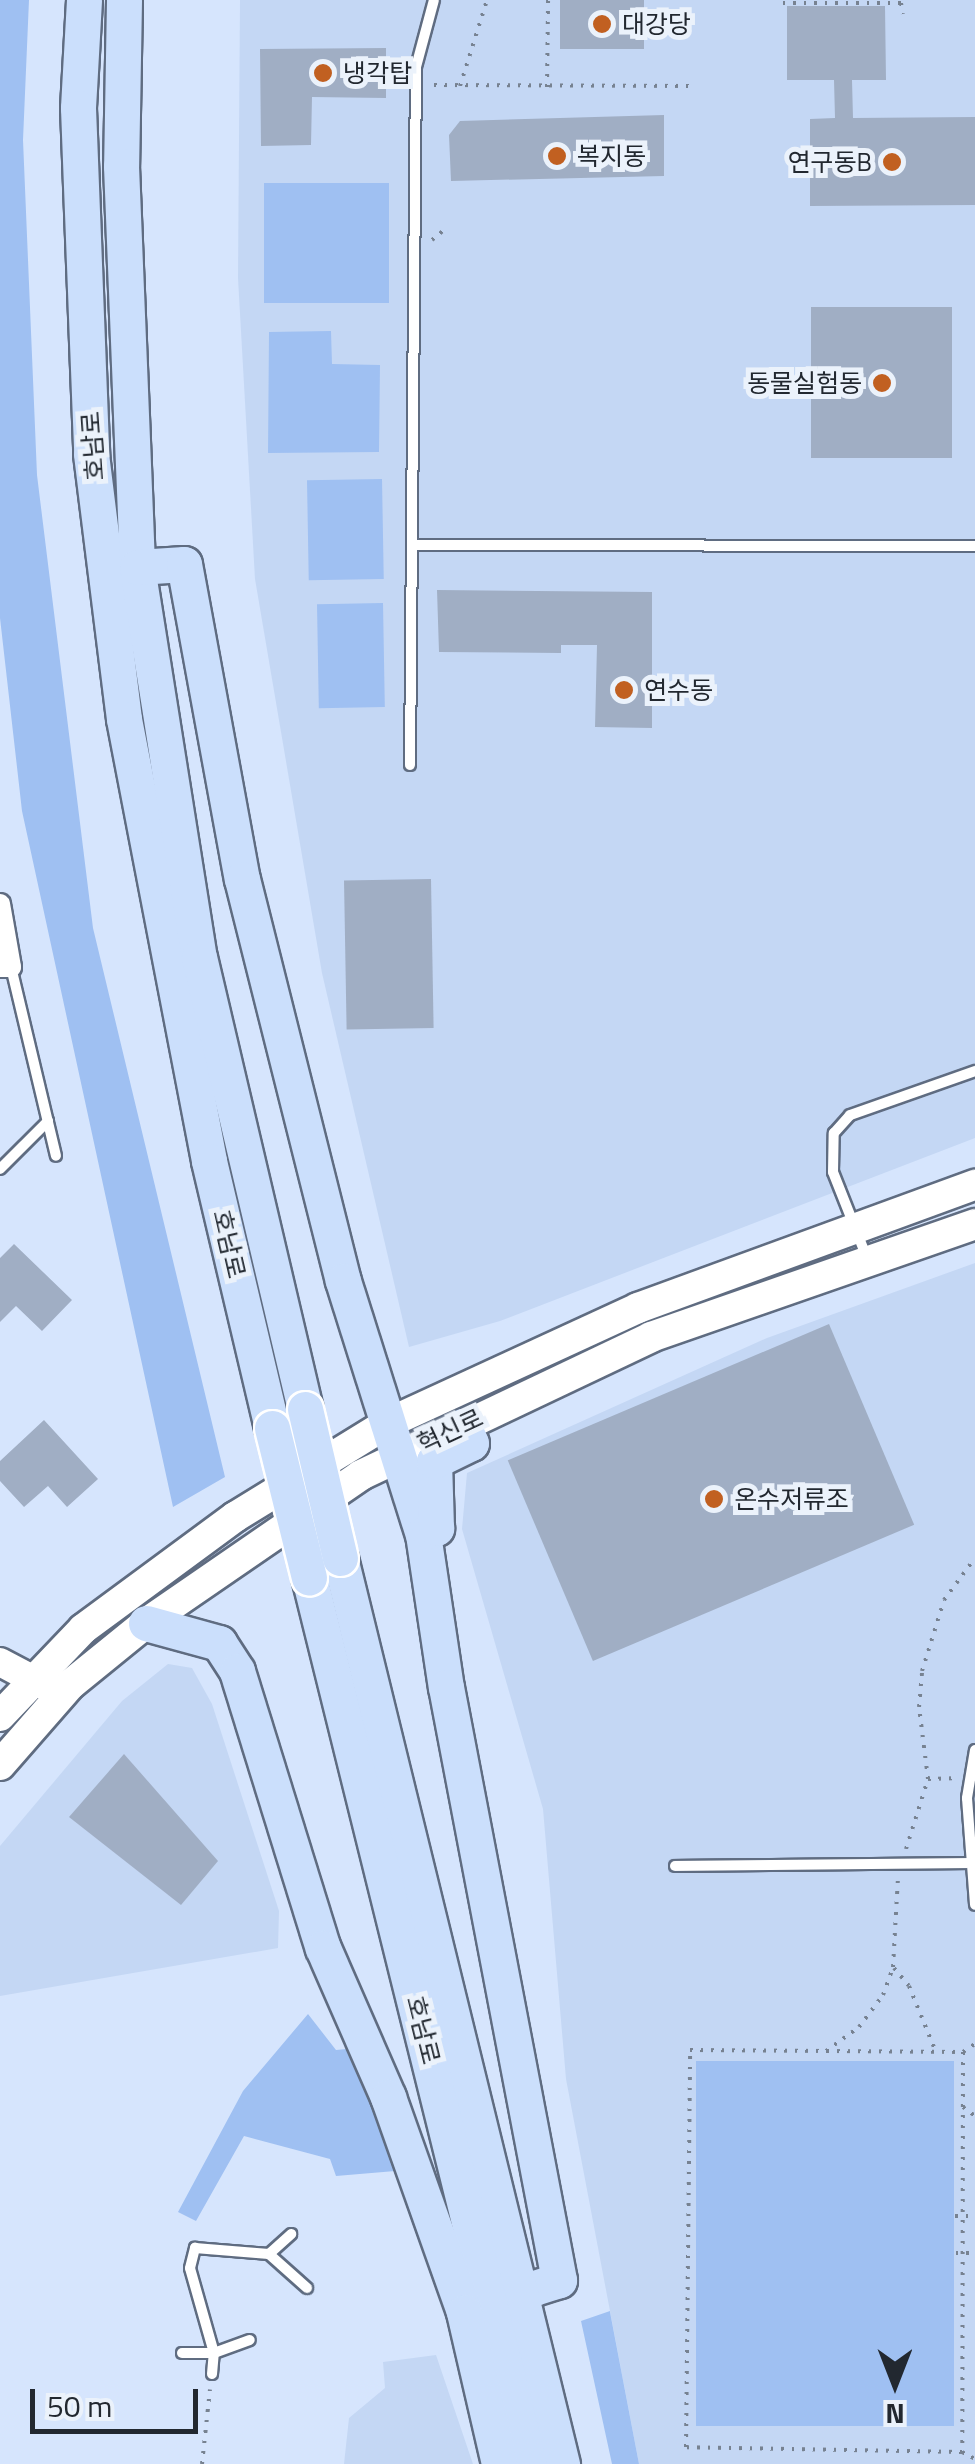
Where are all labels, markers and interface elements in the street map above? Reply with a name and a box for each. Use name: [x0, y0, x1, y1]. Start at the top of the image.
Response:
place label: 대강당: [622, 9, 691, 39]
marker: 대강당: [591, 13, 613, 35]
place label: 냉각탑: [343, 58, 412, 88]
marker: 냉각탑: [312, 62, 334, 84]
place label: 복지동: [577, 141, 646, 171]
marker: 복지동: [546, 145, 568, 167]
place label: 연구동B: [788, 147, 872, 177]
marker: 연구동B: [881, 151, 903, 173]
place label: 동물실험동: [747, 368, 862, 398]
marker: 동물실험동: [871, 372, 893, 394]
street label: 호남로: [76, 411, 110, 481]
place label: 연수동: [644, 675, 713, 705]
marker: 연수동: [613, 679, 635, 701]
street label: 호남로: [207, 1207, 251, 1281]
street label: 혁신로: [412, 1403, 488, 1459]
place label: 온수저류조: [734, 1484, 849, 1514]
marker: 온수저류조: [703, 1488, 725, 1510]
street label: 호남로: [400, 1993, 446, 2067]
north arrow: [845, 2334, 945, 2434]
scale bar: [35, 2369, 202, 2431]
text: 50 m: [47, 2383, 112, 2429]
text: N: [885, 2393, 905, 2436]

